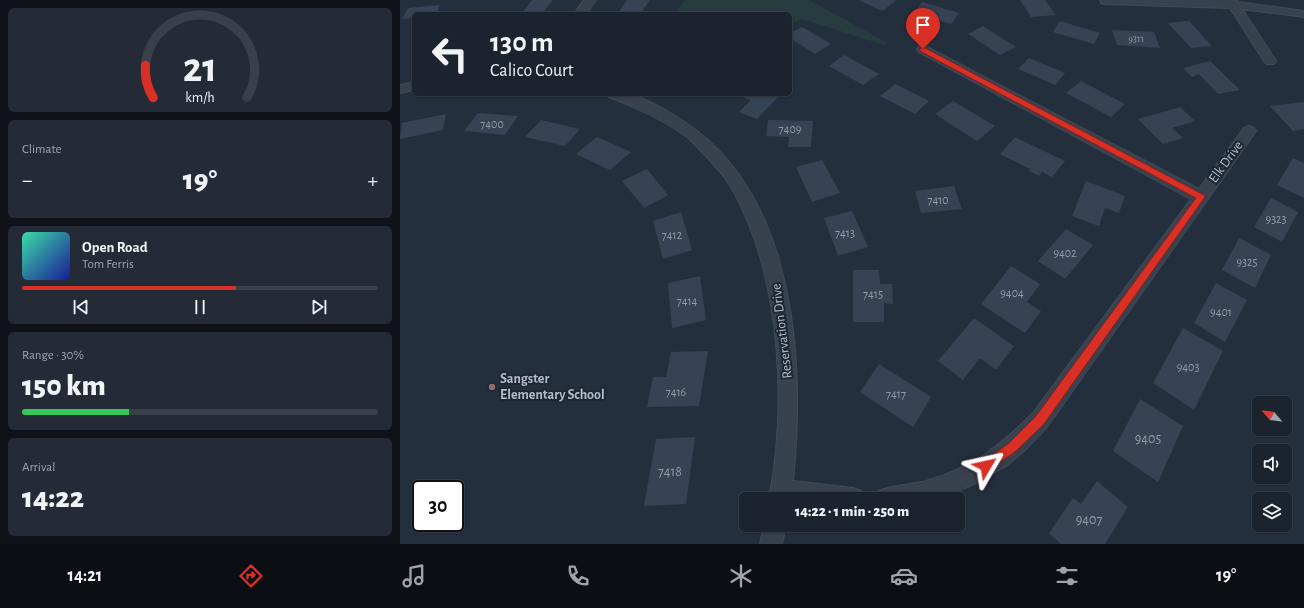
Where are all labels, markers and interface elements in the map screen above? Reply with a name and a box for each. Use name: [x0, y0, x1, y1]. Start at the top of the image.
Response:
pin: [906, 8, 940, 49]
icon: arrive: [912, 14, 934, 36]
icon: left: [424, 28, 476, 80]
text: 130 m: [490, 29, 554, 57]
house number: 9311: [1128, 34, 1144, 44]
text: 21: [183, 48, 217, 89]
text: Calico Court: [490, 62, 574, 80]
text: km/h: [185, 91, 215, 105]
house number: 7400: [480, 118, 504, 130]
house number: 7409: [779, 123, 802, 135]
street label: Elk Drive: [1206, 138, 1246, 186]
text: Climate: [22, 143, 61, 156]
text: 19°: [183, 165, 217, 195]
text: −: [22, 169, 33, 191]
text: +: [367, 169, 378, 191]
house number: 7410: [927, 194, 949, 206]
house number: 9323: [1266, 213, 1287, 225]
house number: 7413: [835, 227, 855, 239]
house number: 7412: [662, 229, 683, 241]
text: Open Road: [82, 240, 148, 255]
house number: 9402: [1053, 247, 1077, 259]
house number: 9325: [1236, 256, 1258, 268]
text: Tom Ferris: [82, 258, 134, 271]
street label: Reservation Drive: [769, 283, 795, 379]
house number: 9404: [1000, 287, 1024, 299]
house number: 7415: [863, 288, 883, 300]
house number: 7414: [677, 295, 698, 307]
icon: previous: [70, 296, 92, 318]
icon: pause: [189, 296, 211, 318]
icon: next: [308, 296, 330, 318]
house number: 9401: [1210, 306, 1232, 318]
text: Range · 30%: [22, 349, 84, 362]
house number: 9403: [1177, 361, 1199, 373]
text: 150 km: [22, 371, 106, 401]
place label: Sangster Elementary School: [500, 372, 605, 402]
marker: Sangster Elementary School: [487, 382, 497, 392]
house number: 7416: [666, 386, 687, 398]
house number: 7417: [886, 388, 906, 400]
north arrow: [1252, 396, 1292, 436]
map controls: [1252, 396, 1292, 532]
house number: 9405: [1135, 432, 1161, 446]
button: sound: [1252, 444, 1292, 484]
position arrow: [965, 445, 1007, 487]
text: Arrival: [22, 461, 55, 474]
house number: 7418: [658, 465, 682, 479]
speed limit sign: 30: [412, 480, 464, 532]
text: 14:22: [22, 483, 84, 513]
button: layers: [1252, 492, 1292, 532]
text: 14:22 · 1 min · 250 m: [795, 504, 909, 519]
house number: 9407: [1076, 513, 1102, 527]
icon: directions: [237, 562, 265, 590]
icon: music: [400, 562, 428, 590]
icon: phone: [564, 562, 592, 590]
icon: climate: [727, 562, 755, 590]
icon: car: [890, 562, 918, 590]
icon: filters: [1053, 562, 1081, 590]
text: 14:21: [68, 567, 102, 585]
text: 19°: [1216, 567, 1236, 585]

